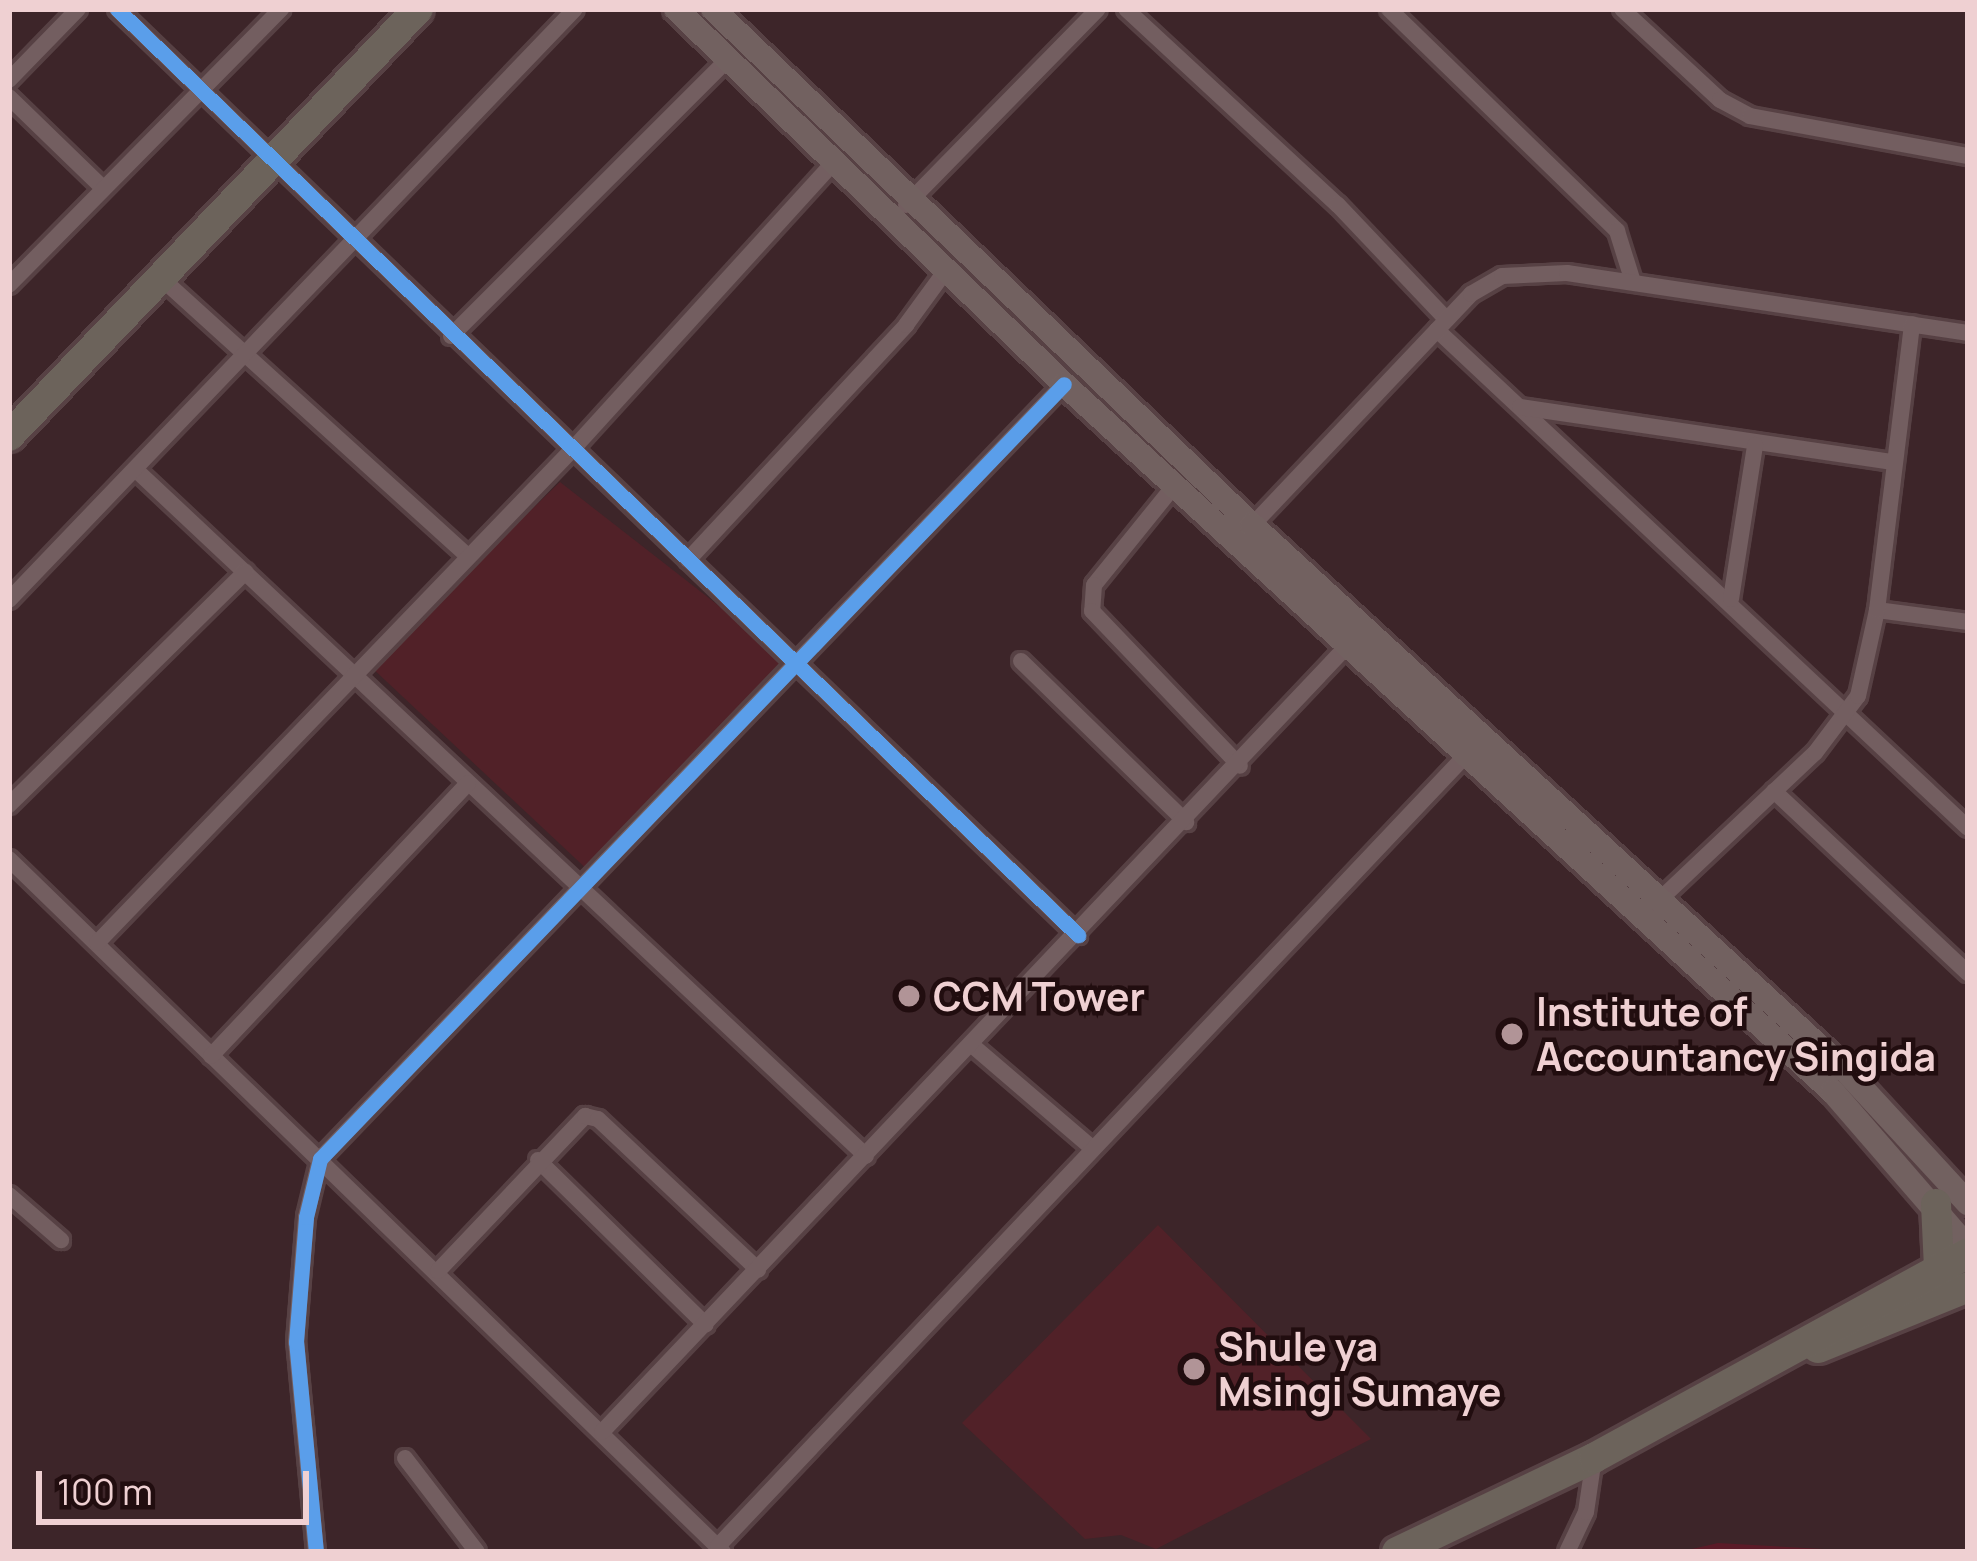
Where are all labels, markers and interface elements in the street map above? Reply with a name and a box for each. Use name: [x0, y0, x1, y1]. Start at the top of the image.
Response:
place label: CCM Tower: [933, 973, 1145, 1019]
marker: CCM Tower: [896, 983, 922, 1009]
place label: Institute of Accountancy Singida: [1536, 989, 1936, 1080]
marker: Institute of Accountancy Singida: [1499, 1021, 1525, 1047]
place label: Shule ya Msingi Sumaye: [1218, 1324, 1501, 1415]
marker: Shule ya Msingi Sumaye: [1181, 1356, 1207, 1382]
scale bar: [42, 1447, 315, 1521]
text: 100 m: [57, 1467, 153, 1516]

